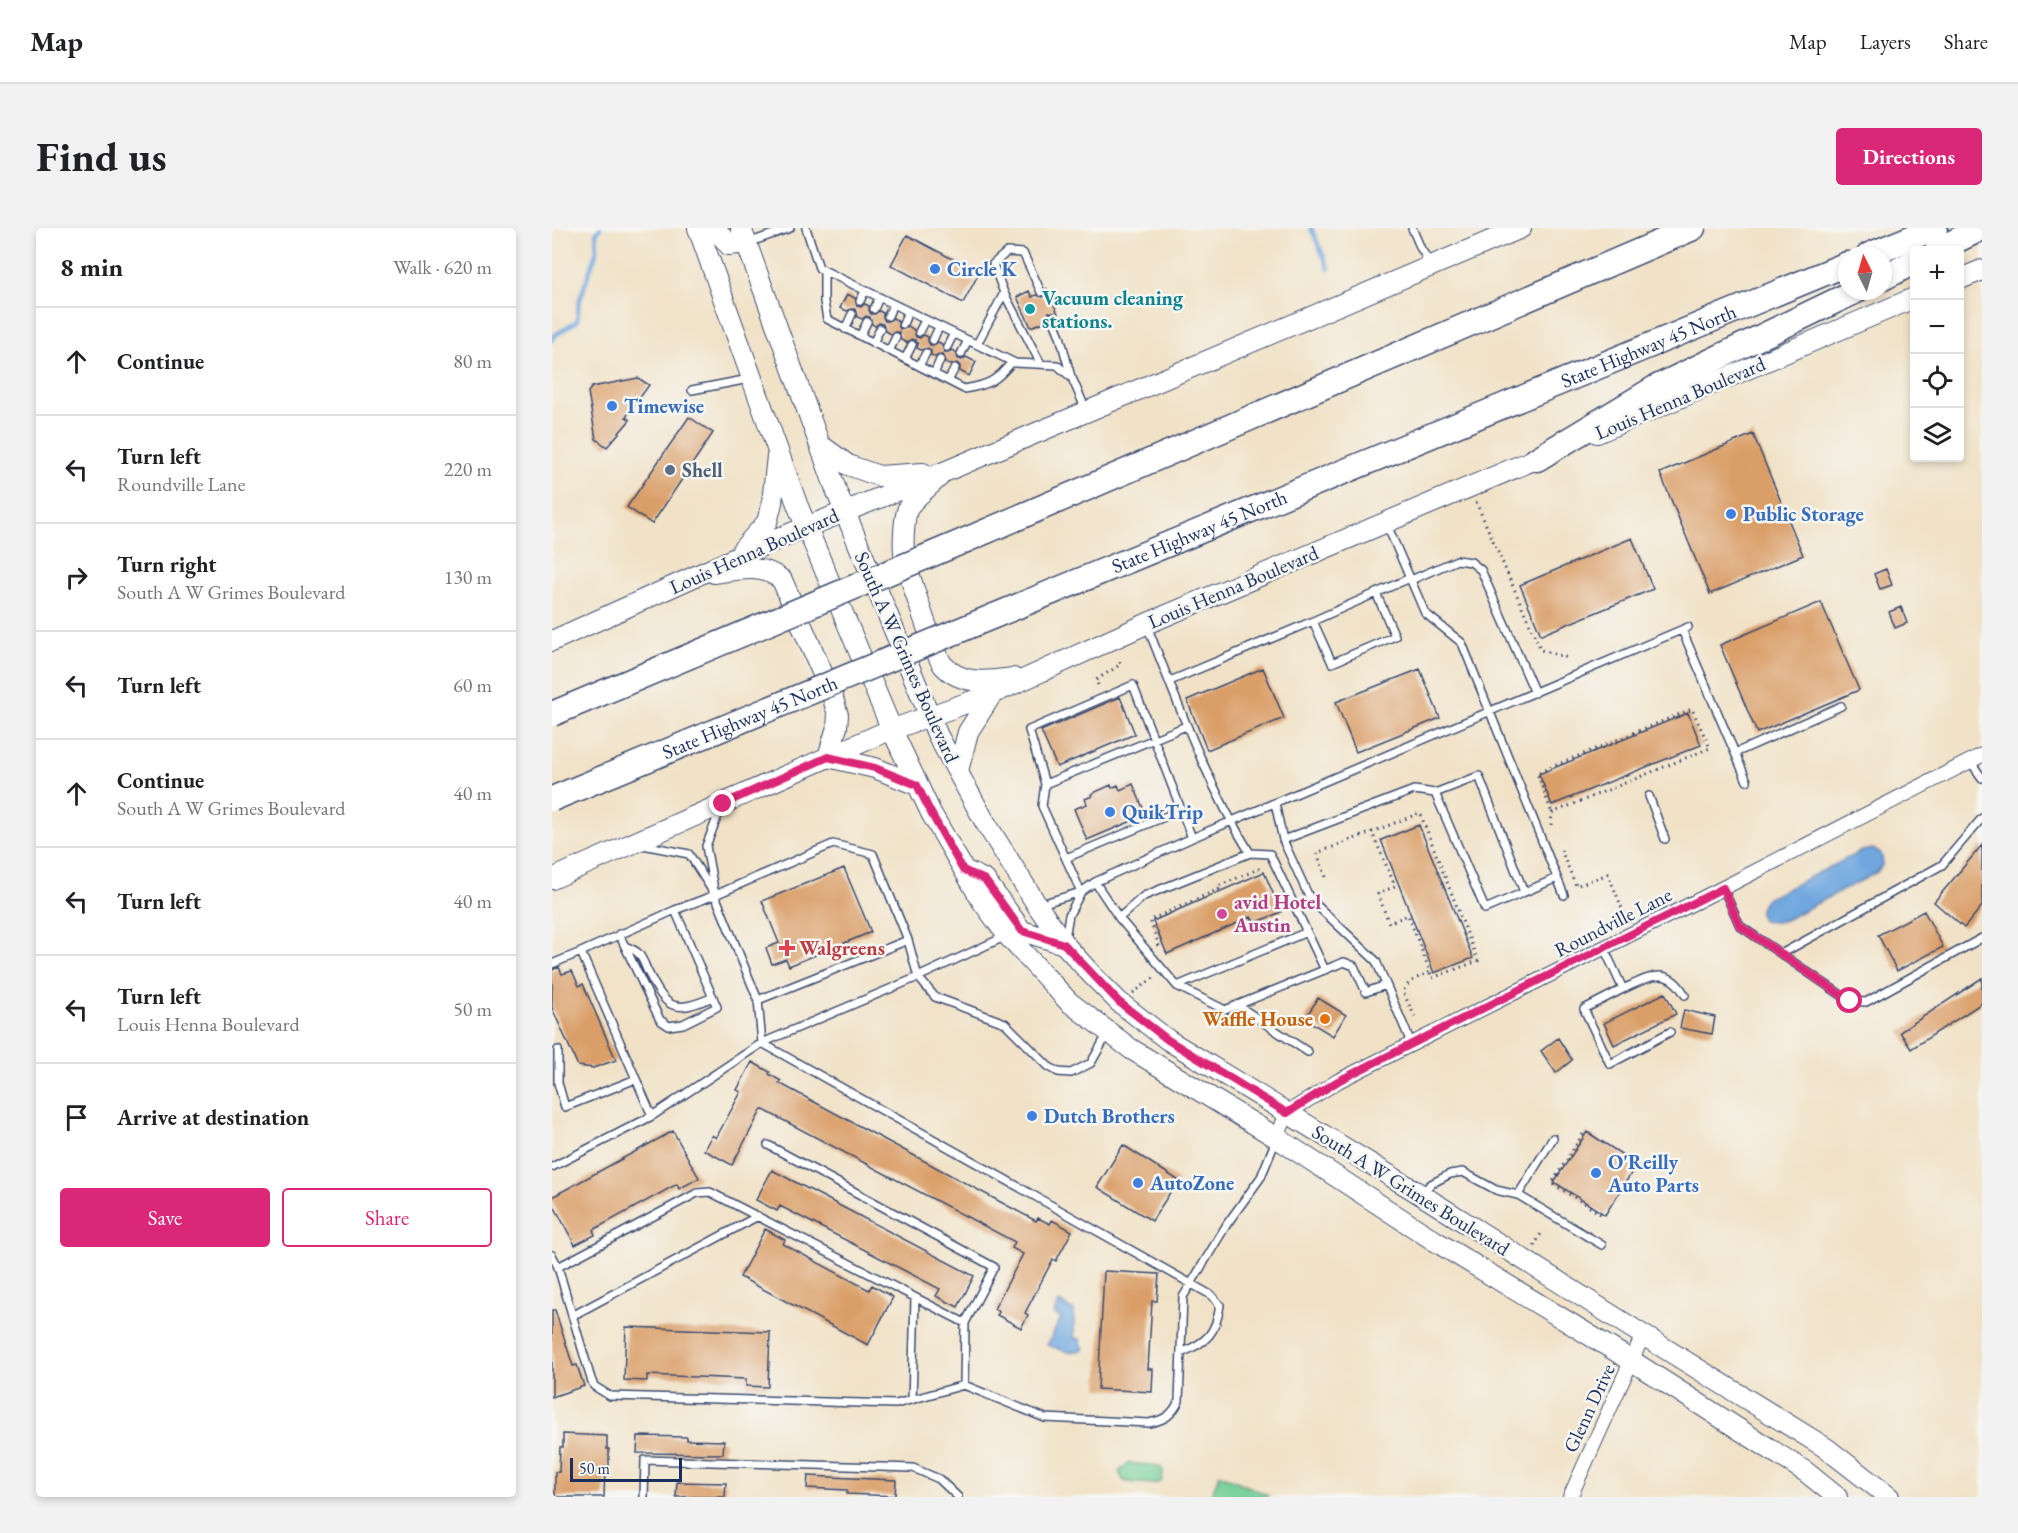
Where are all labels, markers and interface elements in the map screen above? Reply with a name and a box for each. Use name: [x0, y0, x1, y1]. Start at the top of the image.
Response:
text: Map: [30, 23, 83, 59]
text: Map: [1789, 28, 1827, 55]
text: Layers: [1860, 28, 1911, 55]
text: Share: [1944, 28, 1988, 55]
button: Directions: [1836, 128, 1982, 185]
text: Find us: [36, 129, 167, 184]
north arrow: [1838, 246, 1892, 300]
map controls: [1910, 246, 1964, 462]
button: +: [1910, 246, 1964, 300]
text: 8 min: [60, 250, 123, 284]
text: Walk · 620 m: [393, 254, 492, 280]
place label: Circle K: [947, 256, 1018, 282]
marker: Circle K: [928, 262, 942, 276]
place label: Vacuum cleaning stations.: [1042, 285, 1184, 334]
street label: State Highway 45 North: [1557, 298, 1740, 394]
button: −: [1910, 300, 1964, 354]
marker: Vacuum cleaning stations.: [1023, 302, 1037, 316]
icon: ahead: [60, 345, 93, 378]
text: Continue: [117, 347, 204, 376]
text: 80 m: [453, 348, 492, 374]
street label: Louis Henna Boulevard: [1591, 350, 1770, 446]
button: locate: [1910, 354, 1964, 408]
place label: Timewise: [624, 393, 704, 419]
marker: Timewise: [605, 399, 619, 413]
button: layers: [1910, 408, 1964, 462]
text: Turn left: [117, 442, 201, 471]
icon: left: [60, 453, 93, 486]
text: 220 m: [444, 456, 492, 482]
place label: Shell: [682, 457, 723, 483]
marker: Shell: [663, 463, 677, 477]
text: Roundville Lane: [117, 471, 245, 497]
street label: State Highway 45 North: [1108, 484, 1291, 579]
place label: Public Storage: [1743, 501, 1864, 527]
street label: Louis Henna Boulevard: [665, 502, 843, 600]
marker: Public Storage: [1724, 507, 1738, 521]
street label: Louis Henna Boulevard: [1144, 539, 1323, 635]
street label: South A W Grimes Boulevard: [849, 547, 966, 767]
text: Turn right: [117, 550, 216, 579]
icon: right: [60, 561, 93, 594]
text: 130 m: [444, 564, 492, 590]
text: South A W Grimes Boulevard: [117, 579, 345, 605]
icon: left: [60, 669, 93, 702]
street label: State Highway 45 North: [658, 669, 841, 765]
text: Turn left: [117, 671, 201, 700]
text: 60 m: [453, 672, 492, 698]
text: Continue: [117, 766, 204, 795]
icon: ahead: [60, 777, 93, 810]
text: 40 m: [453, 780, 492, 806]
route end: [709, 790, 735, 816]
text: South A W Grimes Boulevard: [117, 795, 345, 821]
place label: QuikTrip: [1122, 799, 1203, 825]
marker: QuikTrip: [1103, 805, 1117, 819]
street label: Roundville Lane: [1550, 881, 1676, 963]
icon: left: [60, 885, 93, 918]
text: Turn left: [117, 887, 201, 916]
text: 40 m: [453, 888, 492, 914]
place label: avid Hotel Austin: [1233, 889, 1321, 938]
marker: avid Hotel Austin: [1215, 907, 1229, 921]
place label: Walgreens: [799, 935, 885, 961]
marker: Walgreens: [780, 941, 794, 955]
text: Turn left: [117, 982, 201, 1011]
route start: [1836, 987, 1862, 1013]
icon: left: [60, 993, 93, 1026]
text: 50 m: [453, 996, 492, 1022]
place label: Waffle House: [1202, 1006, 1313, 1032]
text: Louis Henna Boulevard: [117, 1011, 300, 1037]
marker: Waffle House: [1318, 1012, 1332, 1026]
icon: arrive: [60, 1101, 93, 1134]
text: Arrive at destination: [117, 1103, 309, 1132]
place label: Dutch Brothers: [1044, 1103, 1175, 1129]
marker: Dutch Brothers: [1025, 1109, 1039, 1123]
street label: South A W Grimes Boulevard: [1307, 1118, 1516, 1262]
place label: O'Reilly Auto Parts: [1607, 1149, 1699, 1198]
marker: O'Reilly Auto Parts: [1589, 1166, 1603, 1180]
place label: AutoZone: [1149, 1170, 1234, 1196]
marker: AutoZone: [1131, 1176, 1145, 1190]
button: Save: [60, 1188, 270, 1247]
button: Share: [282, 1188, 492, 1247]
street label: Glenn Drive: [1557, 1359, 1621, 1457]
scale bar: [570, 1455, 682, 1482]
text: 50 m: [579, 1458, 610, 1479]

